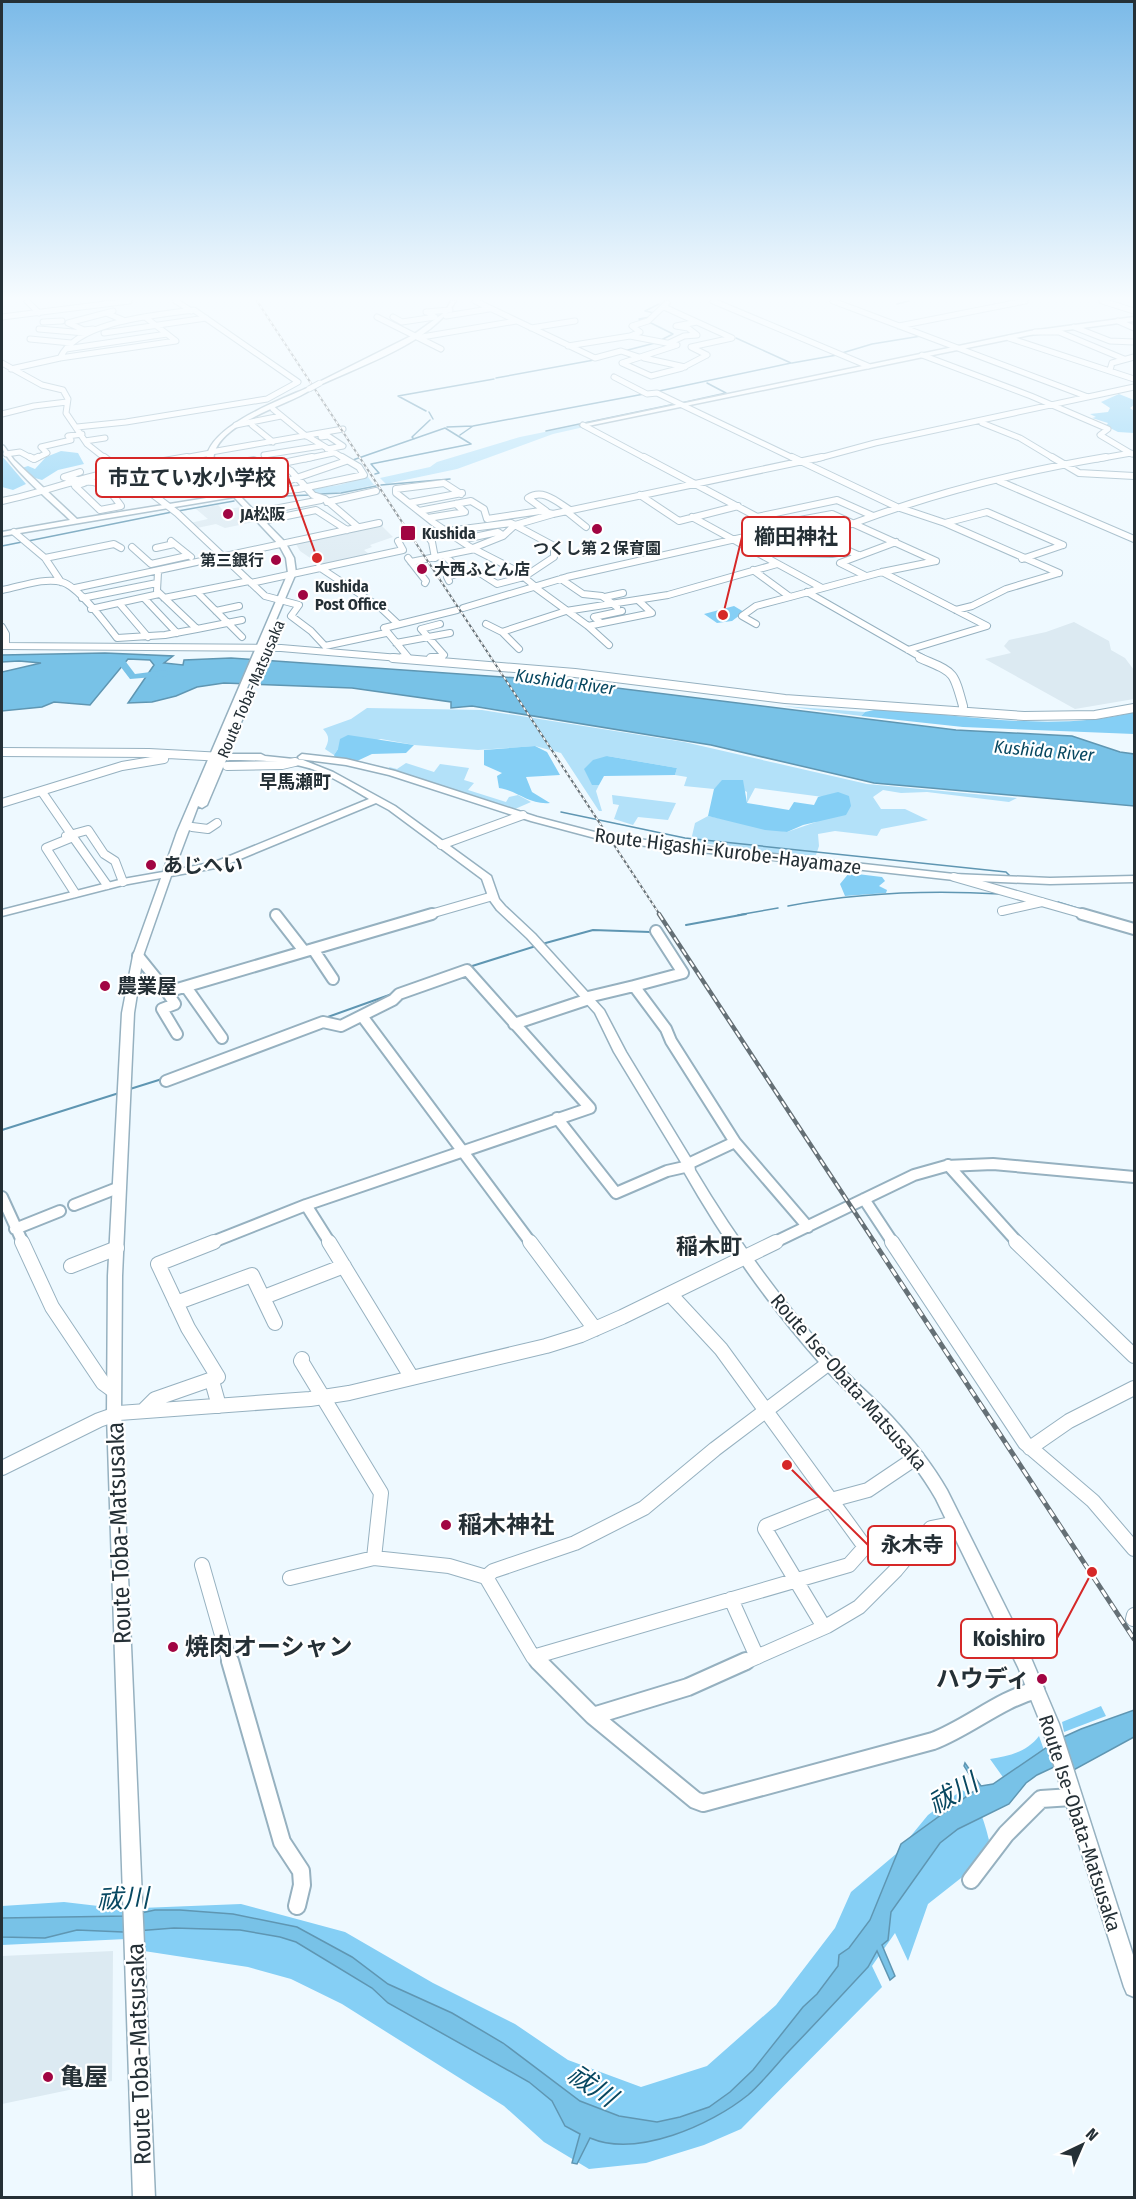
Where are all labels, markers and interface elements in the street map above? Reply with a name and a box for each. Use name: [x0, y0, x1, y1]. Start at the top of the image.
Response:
callout: 市立てい水小学校: [96, 458, 288, 497]
text: 市立てい水小学校: [108, 465, 276, 491]
place label: JA松阪: [239, 505, 285, 524]
marker: JA松阪: [221, 507, 235, 521]
callout: 櫛田神社: [742, 517, 850, 556]
marker: つくし第２保育園: [590, 522, 604, 536]
marker: Kushida: [399, 524, 417, 542]
place label: Kushida: [422, 524, 476, 543]
text: 櫛田神社: [754, 524, 838, 550]
place label: つくし第２保育園: [533, 539, 661, 558]
place label: 第三銀行: [200, 551, 264, 570]
marker: 第三銀行: [269, 553, 283, 567]
place label: 大西ふとん店: [434, 560, 530, 579]
marker: 大西ふとん店: [415, 562, 429, 576]
place label: Kushida Post Office: [315, 577, 387, 614]
marker: Kushida Post Office: [296, 588, 310, 602]
street label: Route Toba-Matsusaka: [213, 617, 289, 761]
water label: Kushida River: [514, 664, 617, 700]
water label: Kushida River: [993, 736, 1096, 766]
district label: 早馬瀬町: [259, 771, 331, 793]
street label: Route Higashi-Kurobe-Hayamaze: [593, 823, 863, 879]
place label: あじへい: [163, 853, 243, 877]
marker: あじへい: [144, 858, 158, 872]
place label: 農業屋: [117, 974, 177, 998]
marker: 農業屋: [98, 979, 112, 993]
district label: 稲木町: [676, 1233, 742, 1260]
street label: Route Ise-Obata-Matsusaka: [766, 1289, 932, 1475]
street label: Route Toba-Matsusaka: [101, 1422, 137, 1644]
place label: 稲木神社: [458, 1511, 554, 1539]
marker: 稲木神社: [439, 1518, 453, 1532]
callout: 永木寺: [868, 1526, 955, 1565]
text: 永木寺: [881, 1532, 944, 1558]
callout: Koishiro: [961, 1619, 1057, 1658]
text: Koishiro: [973, 1626, 1045, 1652]
place label: 焼肉オーシャン: [185, 1633, 353, 1661]
marker: 焼肉オーシャン: [166, 1640, 180, 1654]
place label: ハウディ: [936, 1665, 1030, 1693]
marker: ハウディ: [1035, 1672, 1049, 1686]
street label: Route Ise-Obata-Matsusaka: [1034, 1712, 1126, 1934]
water label: 祓川: [923, 1766, 986, 1820]
water label: 祓川: [96, 1882, 153, 1915]
street label: Route Toba-Matsusaka: [121, 1943, 157, 2165]
water label: 祓川: [562, 2059, 625, 2115]
place label: 亀屋: [60, 2063, 108, 2091]
marker: 亀屋: [41, 2070, 55, 2084]
north arrow: [1052, 2115, 1112, 2175]
text: N: [1082, 2124, 1102, 2145]

